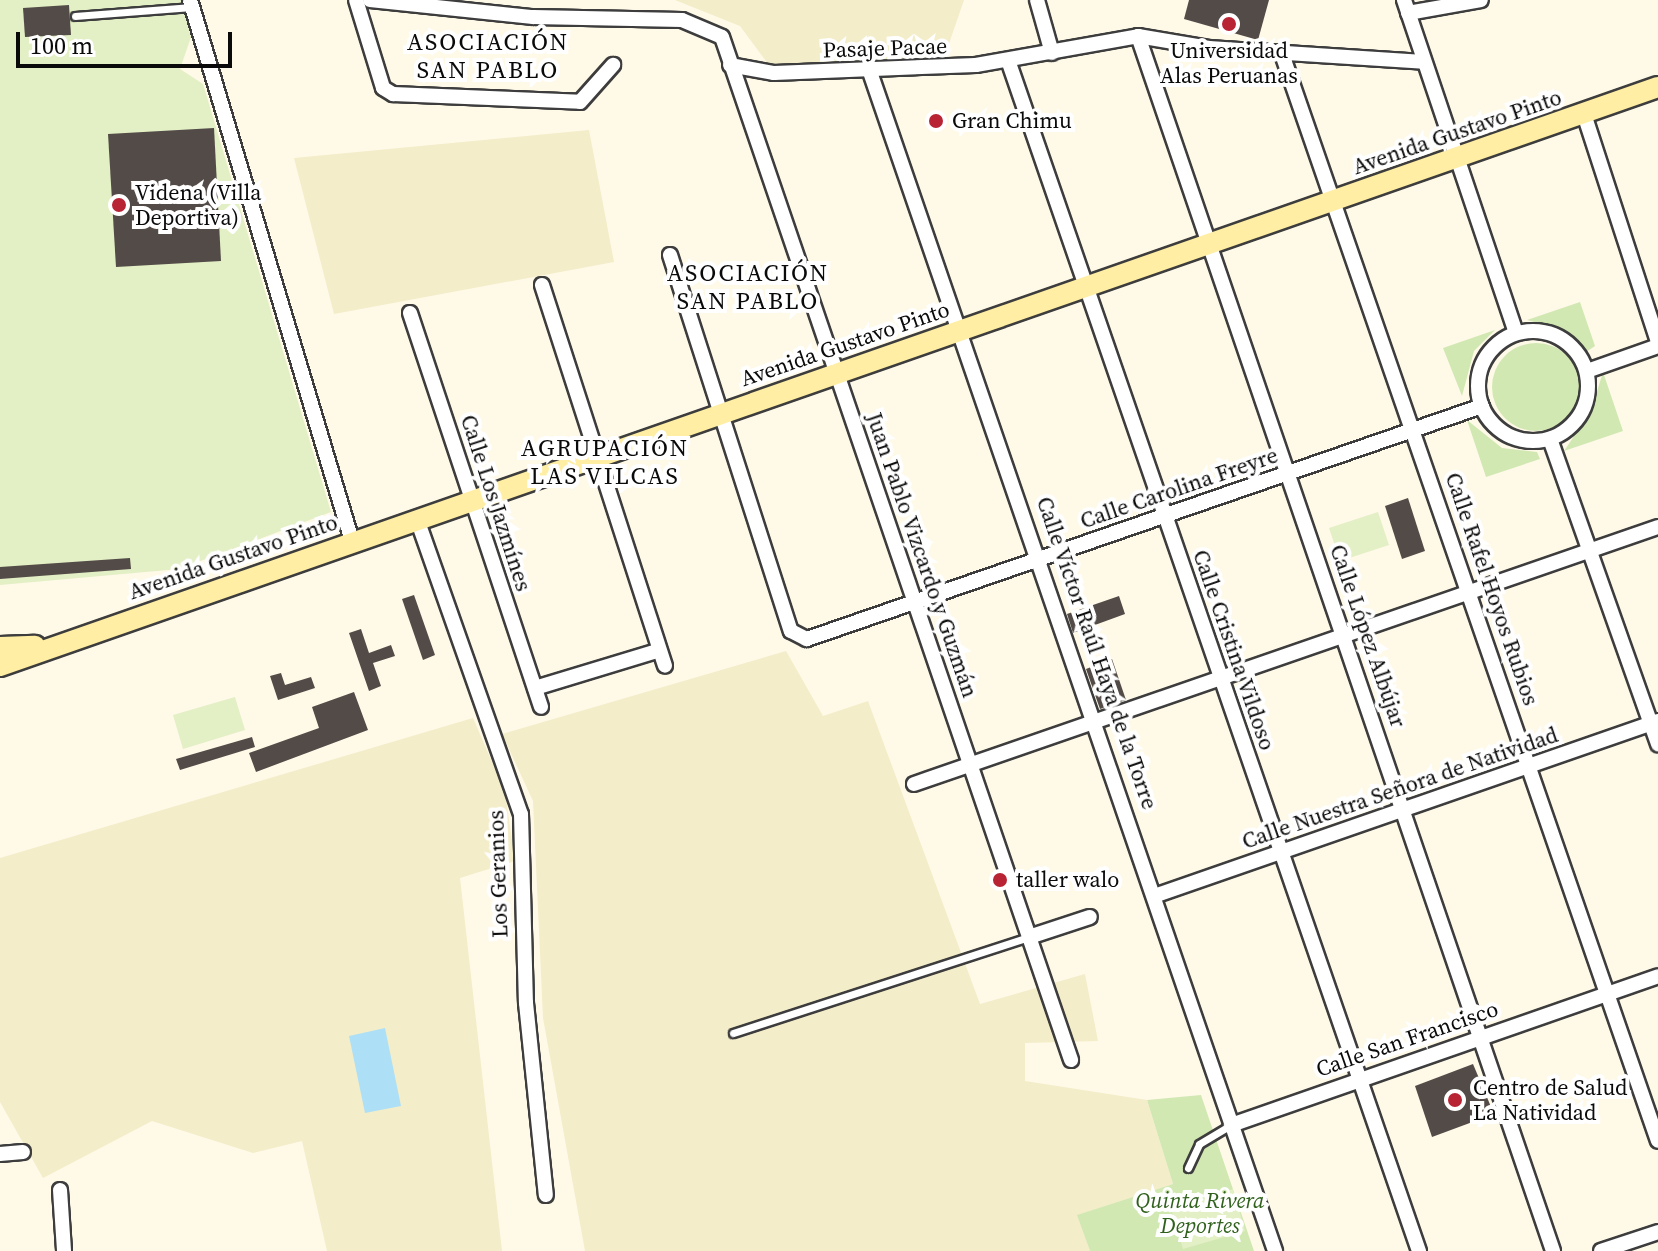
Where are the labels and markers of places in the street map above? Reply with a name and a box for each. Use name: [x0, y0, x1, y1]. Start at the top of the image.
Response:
marker: Universidad Alas Peruanas: [1220, 15, 1238, 33]
place label: Universidad Alas Peruanas: [1160, 37, 1298, 88]
place label: Gran Chimu: [952, 108, 1072, 134]
marker: Gran Chimu: [927, 112, 945, 130]
place label: Videna (Villa Deportiva): [135, 179, 261, 230]
marker: Videna (Villa Deportiva): [110, 196, 128, 214]
place label: taller walo: [1016, 867, 1119, 893]
marker: taller walo: [991, 871, 1009, 889]
place label: Centro de Salud La Natividad: [1473, 1074, 1627, 1126]
marker: Centro de Salud La Natividad: [1444, 1089, 1466, 1111]

